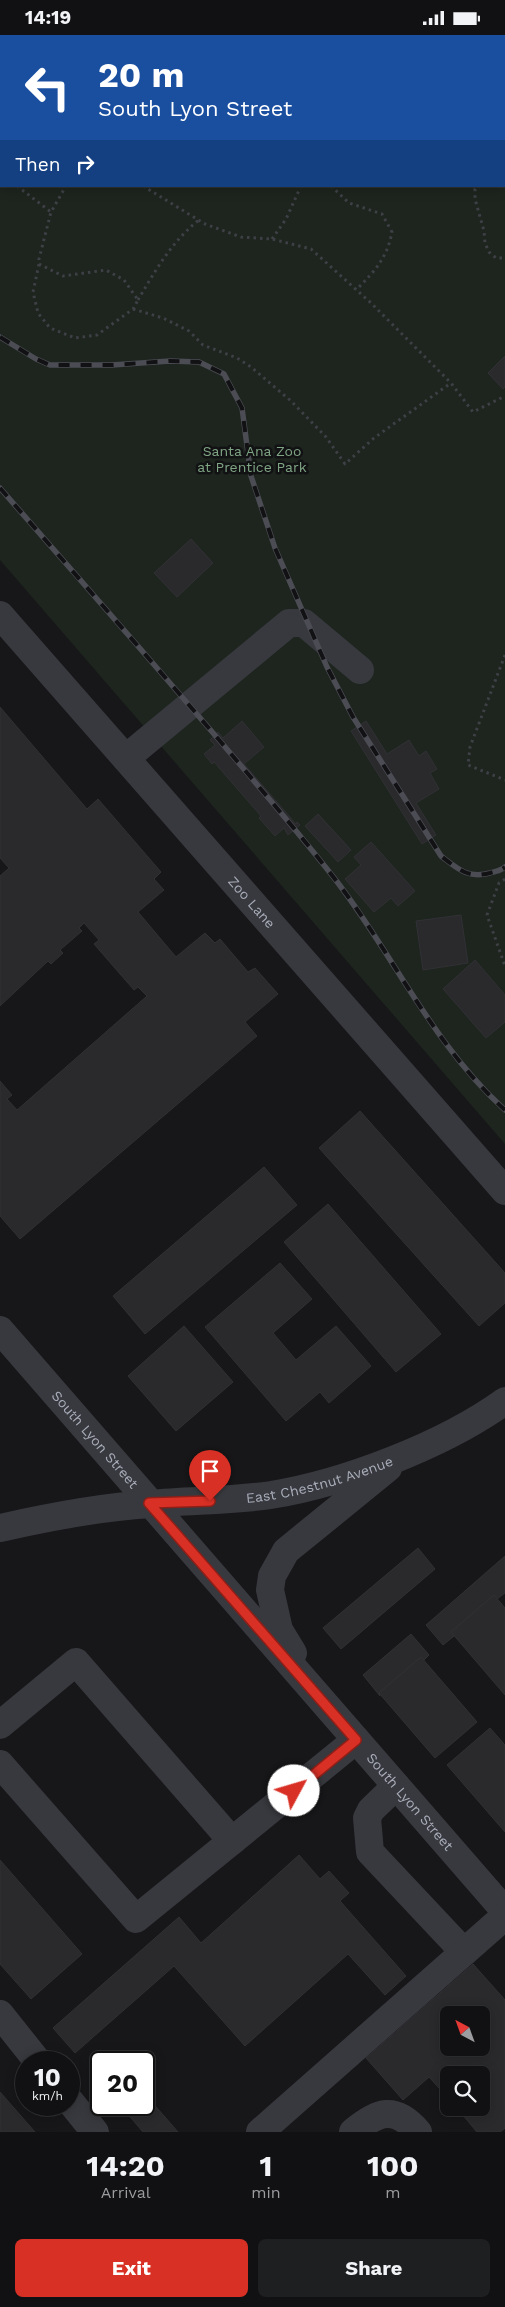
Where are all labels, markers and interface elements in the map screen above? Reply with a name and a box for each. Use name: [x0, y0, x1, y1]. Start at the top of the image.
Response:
text: 14:19: [25, 6, 71, 29]
text: 20 m: [98, 54, 184, 96]
icon: left: [15, 55, 80, 120]
text: South Lyon Street: [98, 96, 292, 121]
icon: right: [71, 150, 99, 178]
text: Then: [15, 153, 61, 176]
park label: Santa Ana Zoo at Prentice Park: [197, 443, 307, 475]
street label: Zoo Lane: [225, 873, 279, 931]
street label: South Lyon Street: [48, 1387, 142, 1491]
pin: [189, 1450, 231, 1501]
street label: East Chestnut Avenue: [245, 1453, 395, 1506]
icon: arrive: [196, 1457, 224, 1485]
street label: South Lyon Street: [363, 1750, 457, 1854]
position arrow: [267, 1764, 319, 1816]
north arrow: [440, 2006, 490, 2056]
map controls: [440, 2006, 490, 2116]
speed limit sign: 20: [90, 2051, 155, 2116]
text: 10: [34, 2063, 61, 2092]
button: search: [440, 2066, 490, 2116]
text: km/h: [32, 2089, 63, 2103]
text: 14:20: [86, 2148, 165, 2183]
text: 1: [260, 2148, 272, 2183]
text: 100: [367, 2148, 419, 2183]
text: Arrival: [101, 2183, 151, 2202]
text: min: [251, 2183, 281, 2202]
text: m: [385, 2183, 400, 2202]
button: Exit: [15, 2239, 248, 2297]
button: Share: [258, 2239, 490, 2297]

